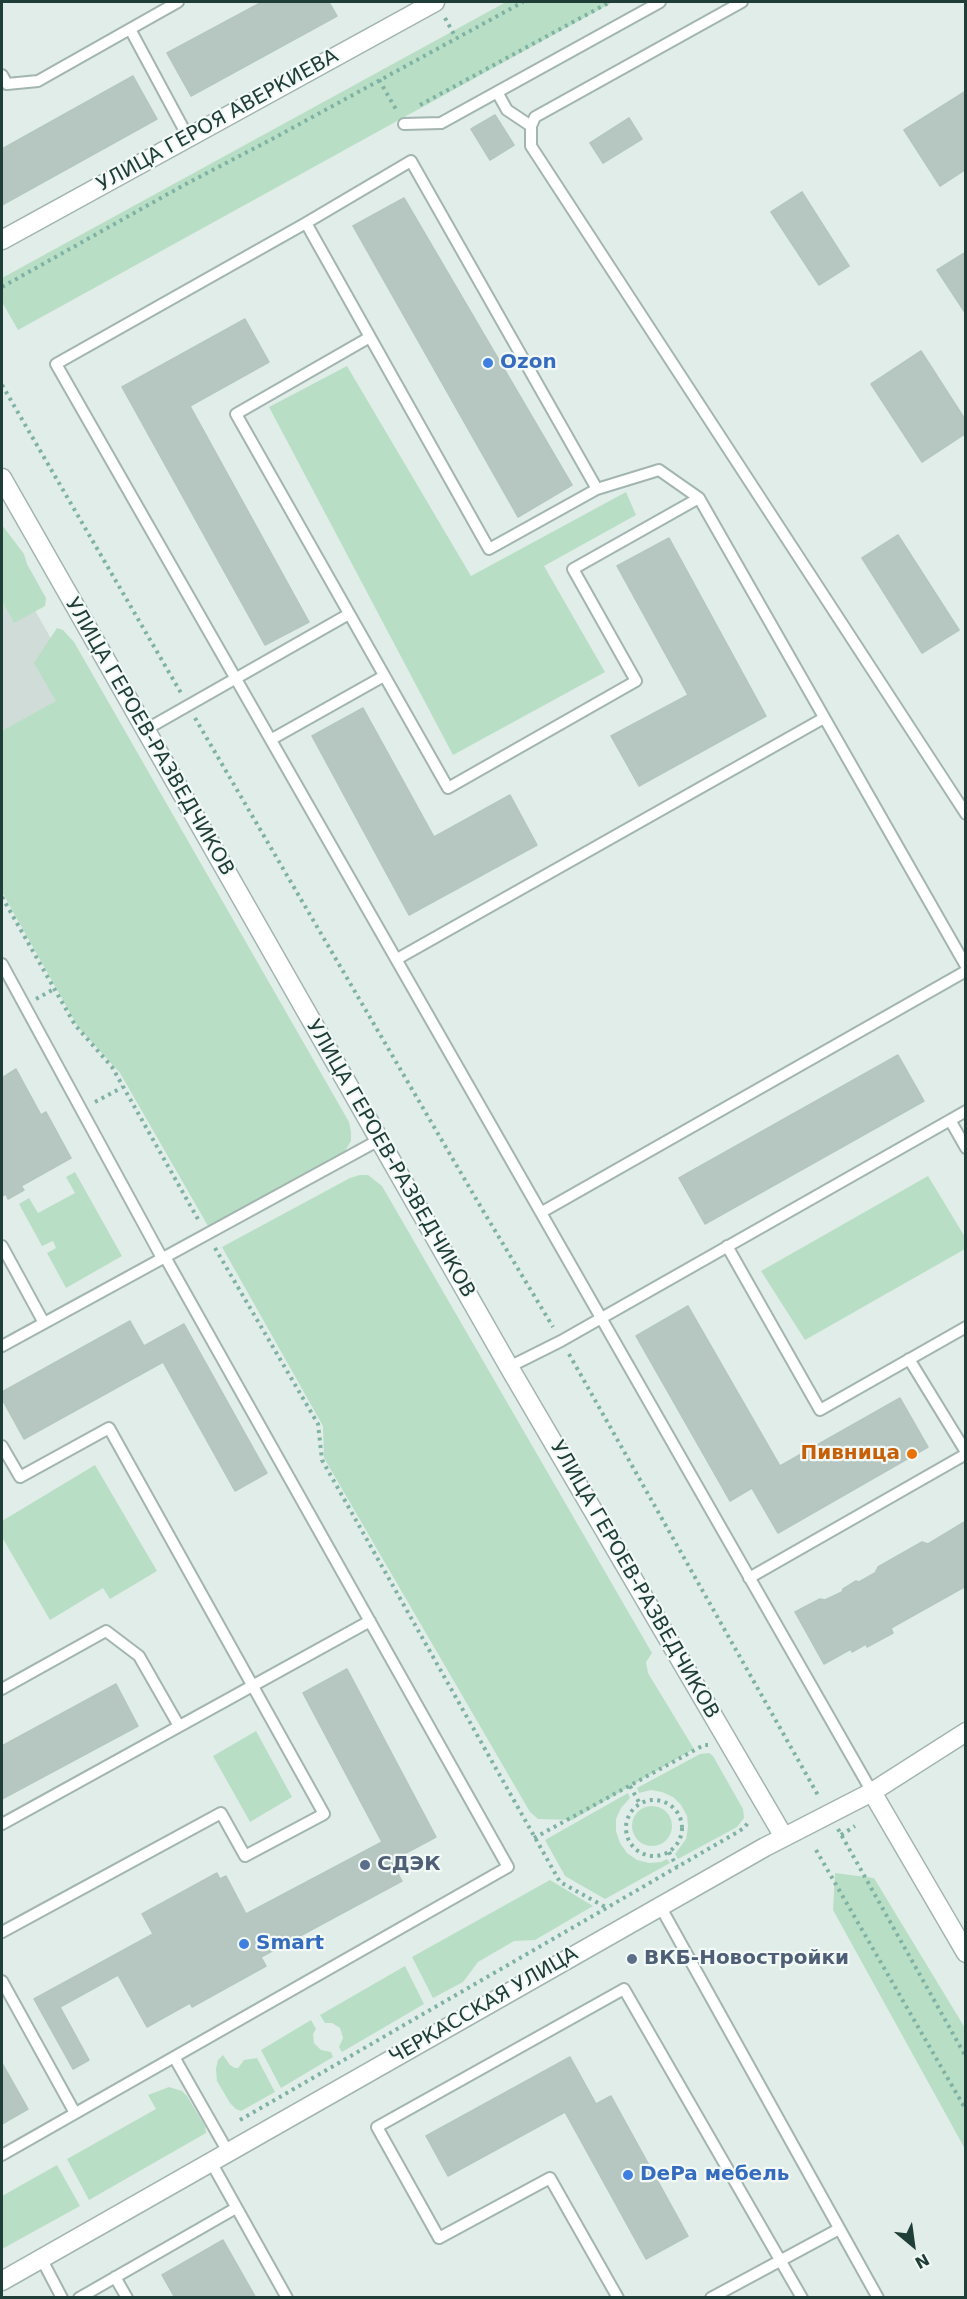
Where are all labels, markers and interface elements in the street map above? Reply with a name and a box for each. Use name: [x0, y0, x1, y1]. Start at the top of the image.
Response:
street label: УЛИЦА ГЕРОЯ АВЕРКИЕВА: [93, 45, 343, 197]
place label: Ozon: [500, 351, 557, 375]
marker: Ozon: [481, 356, 495, 370]
street label: УЛИЦА ГЕРОЕВ-РАЗВЕДЧИКОВ: [59, 594, 239, 880]
street label: УЛИЦА ГЕРОЕВ-РАЗВЕДЧИКОВ: [300, 1016, 480, 1302]
street label: УЛИЦА ГЕРОЕВ-РАЗВЕДЧИКОВ: [544, 1437, 724, 1723]
place label: Пивница: [800, 1442, 900, 1466]
marker: Пивница: [905, 1447, 919, 1461]
place label: СДЭК: [377, 1853, 441, 1877]
marker: СДЭК: [358, 1858, 372, 1872]
place label: Smart: [256, 1932, 324, 1956]
marker: Smart: [237, 1937, 251, 1951]
street label: ЧЕРКАССКАЯ УЛИЦА: [385, 1942, 583, 2070]
place label: ВКБ-Новостройки: [644, 1947, 849, 1971]
marker: ВКБ-Новостройки: [625, 1952, 639, 1966]
place label: DePa мебель: [640, 2163, 789, 2187]
marker: DePa мебель: [621, 2168, 635, 2182]
north arrow: [883, 2215, 943, 2275]
text: N: [912, 2250, 932, 2273]

